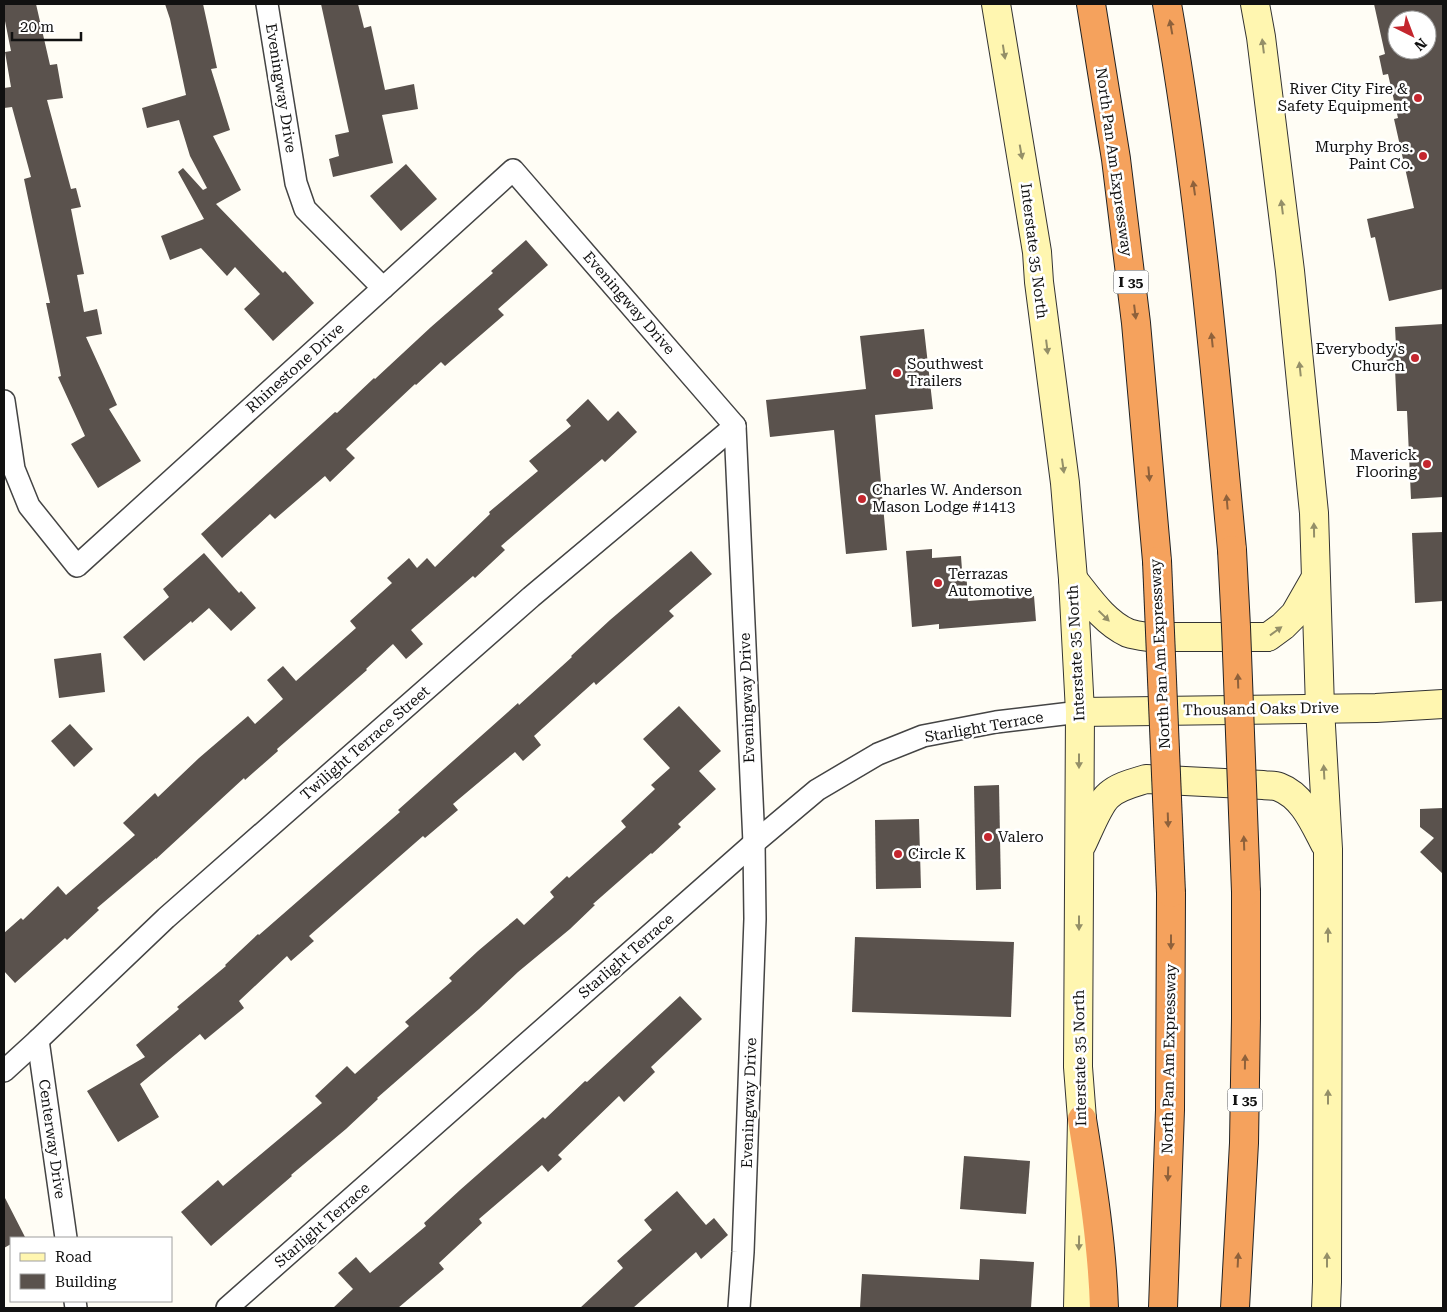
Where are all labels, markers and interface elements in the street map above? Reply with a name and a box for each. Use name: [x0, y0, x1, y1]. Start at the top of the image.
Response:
scale bar: [12, 10, 81, 42]
north arrow: [1387, 10, 1437, 60]
text: 20 m: [20, 18, 55, 36]
one-way arrow: [1167, 19, 1175, 35]
street label: Eveningway Drive: [262, 22, 300, 154]
text: N: [1411, 35, 1430, 54]
one-way arrow: [1259, 37, 1267, 53]
one-way arrow: [1000, 44, 1008, 60]
street label: North Pan Am Expressway: [1092, 66, 1136, 258]
place label: River City Fire & Safety Equipment: [1278, 80, 1408, 115]
marker: River City Fire & Safety Equipment: [1412, 92, 1424, 104]
place label: Murphy Bros. Paint Co.: [1315, 138, 1413, 173]
one-way arrow: [1017, 144, 1025, 160]
marker: Murphy Bros. Paint Co.: [1417, 150, 1429, 162]
one-way arrow: [1190, 179, 1198, 195]
street label: Interstate 35 North: [1017, 182, 1051, 320]
one-way arrow: [1278, 199, 1286, 215]
street label: Eveningway Drive: [579, 248, 679, 358]
road number: I 35: [1114, 270, 1148, 294]
one-way arrow: [1131, 304, 1139, 320]
street label: Rhinestone Drive: [242, 319, 348, 417]
one-way arrow: [1208, 331, 1216, 347]
one-way arrow: [1043, 340, 1051, 356]
place label: Everybody's Church: [1316, 340, 1405, 375]
marker: Everybody's Church: [1409, 352, 1421, 364]
place label: Southwest Trailers: [907, 355, 984, 390]
one-way arrow: [1295, 360, 1303, 376]
marker: Southwest Trailers: [891, 367, 903, 379]
place label: Maverick Flooring: [1350, 446, 1417, 481]
one-way arrow: [1059, 458, 1067, 474]
marker: Maverick Flooring: [1421, 458, 1433, 470]
one-way arrow: [1146, 466, 1154, 482]
place label: Charles W. Anderson Mason Lodge #1413: [872, 481, 1023, 516]
marker: Charles W. Anderson Mason Lodge #1413: [856, 493, 868, 505]
one-way arrow: [1223, 493, 1231, 509]
one-way arrow: [1310, 522, 1318, 538]
street label: North Pan Am Expressway: [1146, 558, 1174, 750]
place label: Terrazas Automotive: [948, 565, 1032, 600]
marker: Terrazas Automotive: [932, 577, 944, 589]
street label: Interstate 35 North: [1063, 584, 1089, 722]
one-way arrow: [1098, 610, 1110, 622]
one-way arrow: [1269, 626, 1283, 636]
street label: Eveningway Drive: [736, 632, 758, 764]
one-way arrow: [1234, 673, 1242, 689]
street label: Twilight Terrace Street: [297, 682, 434, 804]
street label: Thousand Oaks Drive: [1183, 699, 1339, 719]
street label: Starlight Terrace: [923, 708, 1045, 746]
one-way arrow: [1075, 753, 1083, 769]
one-way arrow: [1319, 764, 1327, 780]
one-way arrow: [1164, 812, 1172, 828]
place label: Valero: [998, 828, 1044, 846]
marker: Valero: [982, 831, 994, 843]
one-way arrow: [1240, 835, 1248, 851]
place label: Circle K: [908, 845, 966, 863]
marker: Circle K: [892, 848, 904, 860]
street label: Starlight Terrace: [575, 910, 677, 1002]
one-way arrow: [1075, 915, 1083, 931]
one-way arrow: [1324, 926, 1332, 942]
one-way arrow: [1167, 934, 1175, 950]
street label: North Pan Am Expressway: [1158, 963, 1180, 1154]
street label: Interstate 35 North: [1070, 989, 1090, 1126]
street label: Eveningway Drive: [738, 1037, 760, 1169]
one-way arrow: [1242, 1054, 1250, 1070]
street label: Centerway Drive: [35, 1078, 69, 1200]
road number: I 35: [1228, 1088, 1262, 1112]
one-way arrow: [1324, 1089, 1332, 1105]
one-way arrow: [1164, 1166, 1172, 1182]
street label: Starlight Terrace: [271, 1179, 373, 1271]
one-way arrow: [1075, 1235, 1083, 1251]
legend: [10, 1237, 172, 1302]
text: Road: [55, 1248, 92, 1266]
one-way arrow: [1234, 1251, 1242, 1267]
one-way arrow: [1324, 1251, 1332, 1267]
text: Building: [55, 1273, 117, 1291]

